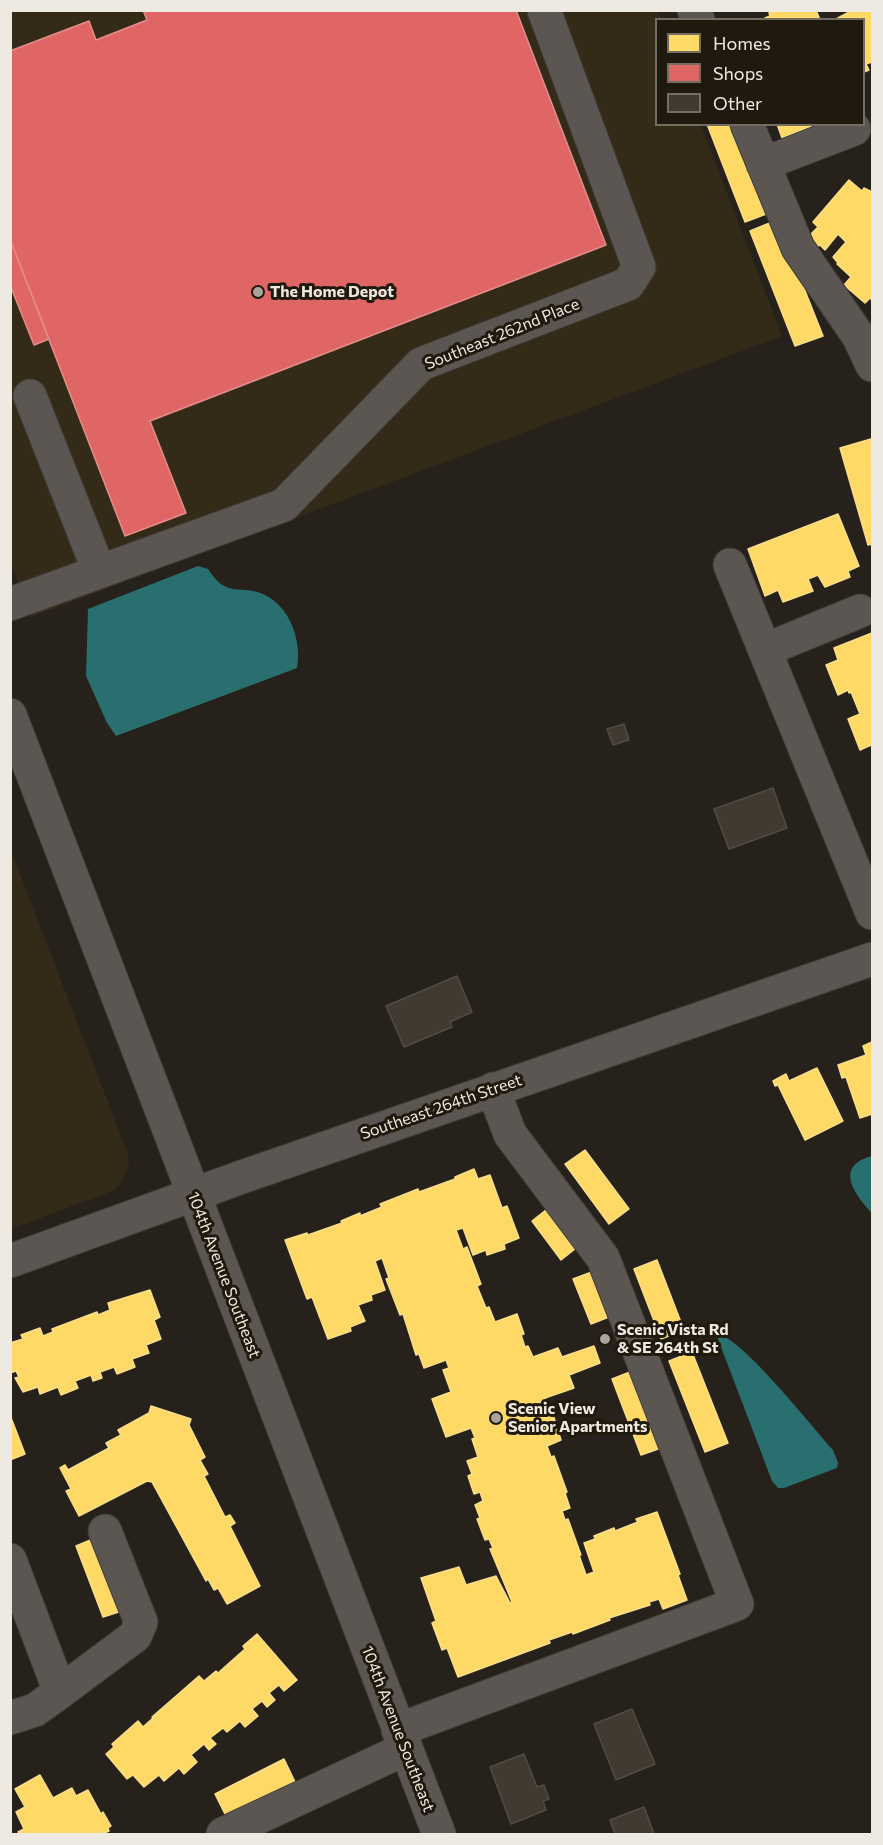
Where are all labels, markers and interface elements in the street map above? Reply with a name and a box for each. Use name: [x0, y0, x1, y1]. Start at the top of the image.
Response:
legend: [655, 18, 865, 126]
text: Homes: [713, 32, 771, 54]
text: Shops: [713, 62, 763, 84]
text: Other: [713, 92, 762, 114]
place label: The Home Depot: [270, 282, 394, 302]
marker: The Home Depot: [251, 285, 265, 299]
street label: Southeast 262nd Place: [422, 294, 582, 374]
street label: Southeast 264th Street: [358, 1070, 524, 1144]
street label: 104th Avenue Southeast: [183, 1189, 265, 1361]
place label: Scenic Vista Rd & SE 264th St: [617, 1320, 729, 1358]
marker: Scenic Vista Rd & SE 264th St: [598, 1332, 612, 1346]
place label: Scenic View Senior Apartments: [508, 1399, 648, 1437]
marker: Scenic View Senior Apartments: [489, 1411, 503, 1425]
street label: 104th Avenue Southeast: [357, 1643, 439, 1815]

